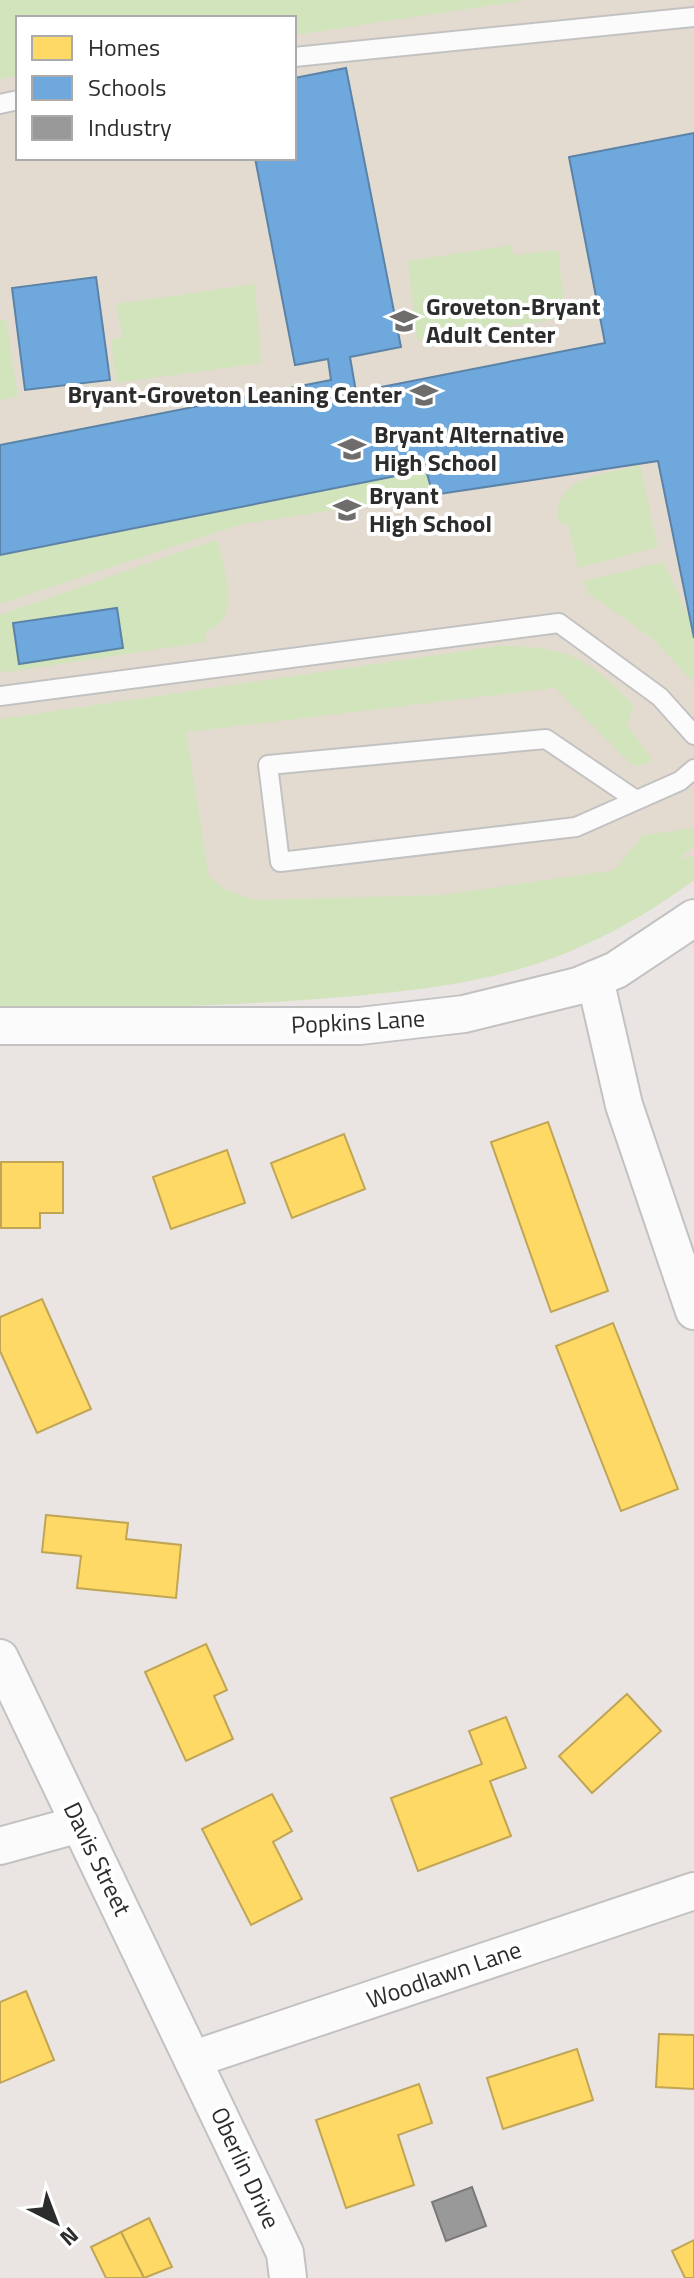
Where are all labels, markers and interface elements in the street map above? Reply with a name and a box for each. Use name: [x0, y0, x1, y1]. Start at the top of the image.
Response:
legend: [16, 16, 296, 160]
text: Homes: [88, 29, 160, 65]
text: Schools: [88, 69, 166, 105]
text: Industry: [88, 109, 172, 145]
place label: Groveton-Bryant Adult Center: [426, 288, 601, 352]
school or university icon: Groveton-Bryant Adult Center: [389, 306, 419, 336]
place label: Bryant-Groveton Leaning Center: [67, 376, 402, 412]
school or university icon: Bryant-Groveton Leaning Center: [409, 380, 439, 410]
place label: Bryant Alternative High School: [374, 416, 564, 480]
school or university icon: Bryant Alternative High School: [337, 434, 367, 464]
place label: Bryant High School: [369, 477, 492, 541]
school or university icon: Bryant High School: [332, 495, 362, 525]
street label: Popkins Lane: [290, 1000, 426, 1042]
street label: Davis Street: [55, 1796, 141, 1922]
street label: Woodlawn Lane: [362, 1931, 526, 2017]
street label: Oberlin Drive: [202, 2101, 290, 2234]
north arrow: [16, 2182, 96, 2262]
text: N: [52, 2219, 86, 2255]

